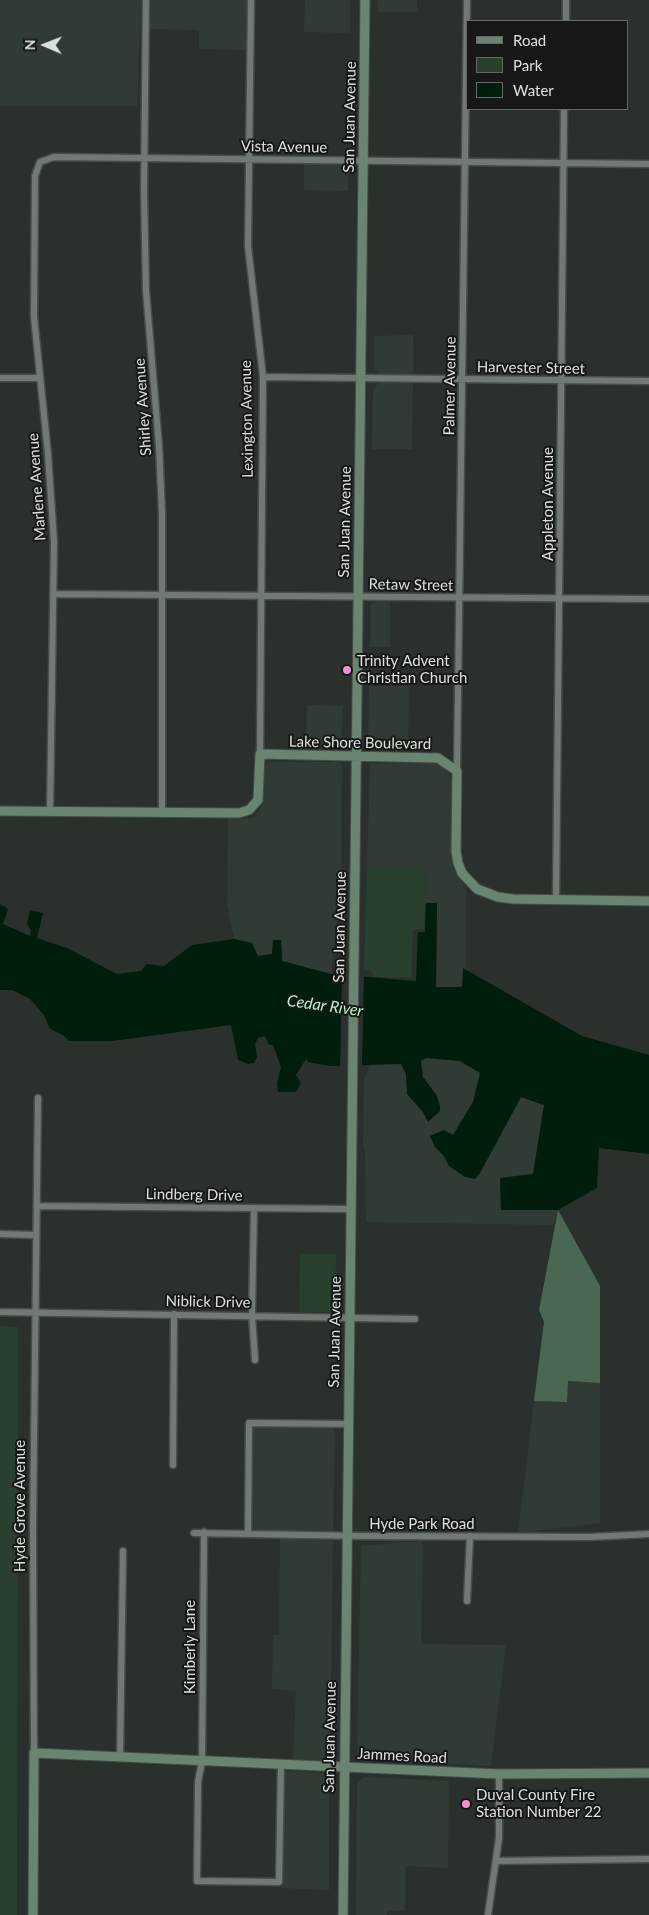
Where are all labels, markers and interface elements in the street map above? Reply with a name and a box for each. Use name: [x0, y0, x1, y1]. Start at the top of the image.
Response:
north arrow: [20, 20, 70, 70]
legend: [467, 20, 629, 110]
text: Road: [513, 31, 546, 49]
text: N: [21, 39, 38, 50]
text: Park: [513, 56, 542, 74]
street label: San Juan Avenue: [340, 61, 360, 173]
text: Water: [513, 81, 554, 99]
street label: Vista Avenue: [241, 137, 327, 157]
street label: Palmer Avenue: [440, 336, 460, 436]
street label: Shirley Avenue: [131, 358, 155, 456]
street label: Harvester Street: [477, 358, 585, 378]
street label: Lexington Avenue: [237, 360, 257, 478]
street label: Marlene Avenue: [24, 433, 50, 541]
street label: Appleton Avenue: [539, 447, 557, 561]
street label: San Juan Avenue: [335, 466, 355, 578]
street label: Retaw Street: [369, 575, 453, 595]
place label: Trinity Advent Christian Church: [357, 652, 467, 687]
marker: Trinity Advent Christian Church: [341, 664, 353, 676]
street label: Lake Shore Boulevard: [289, 733, 431, 753]
street label: San Juan Avenue: [330, 871, 350, 983]
water label: Cedar River: [286, 991, 364, 1021]
street label: Lindberg Drive: [145, 1185, 243, 1205]
street label: San Juan Avenue: [325, 1276, 345, 1388]
street label: Niblick Drive: [165, 1292, 251, 1312]
street label: Hyde Grove Avenue: [11, 1440, 29, 1572]
street label: Hyde Park Road: [369, 1515, 475, 1533]
street label: Kimberly Lane: [181, 1600, 199, 1694]
street label: San Juan Avenue: [320, 1681, 340, 1793]
street label: Jammes Road: [357, 1745, 447, 1767]
place label: Duval County Fire Station Number 22: [476, 1786, 602, 1821]
marker: Duval County Fire Station Number 22: [460, 1798, 472, 1810]

